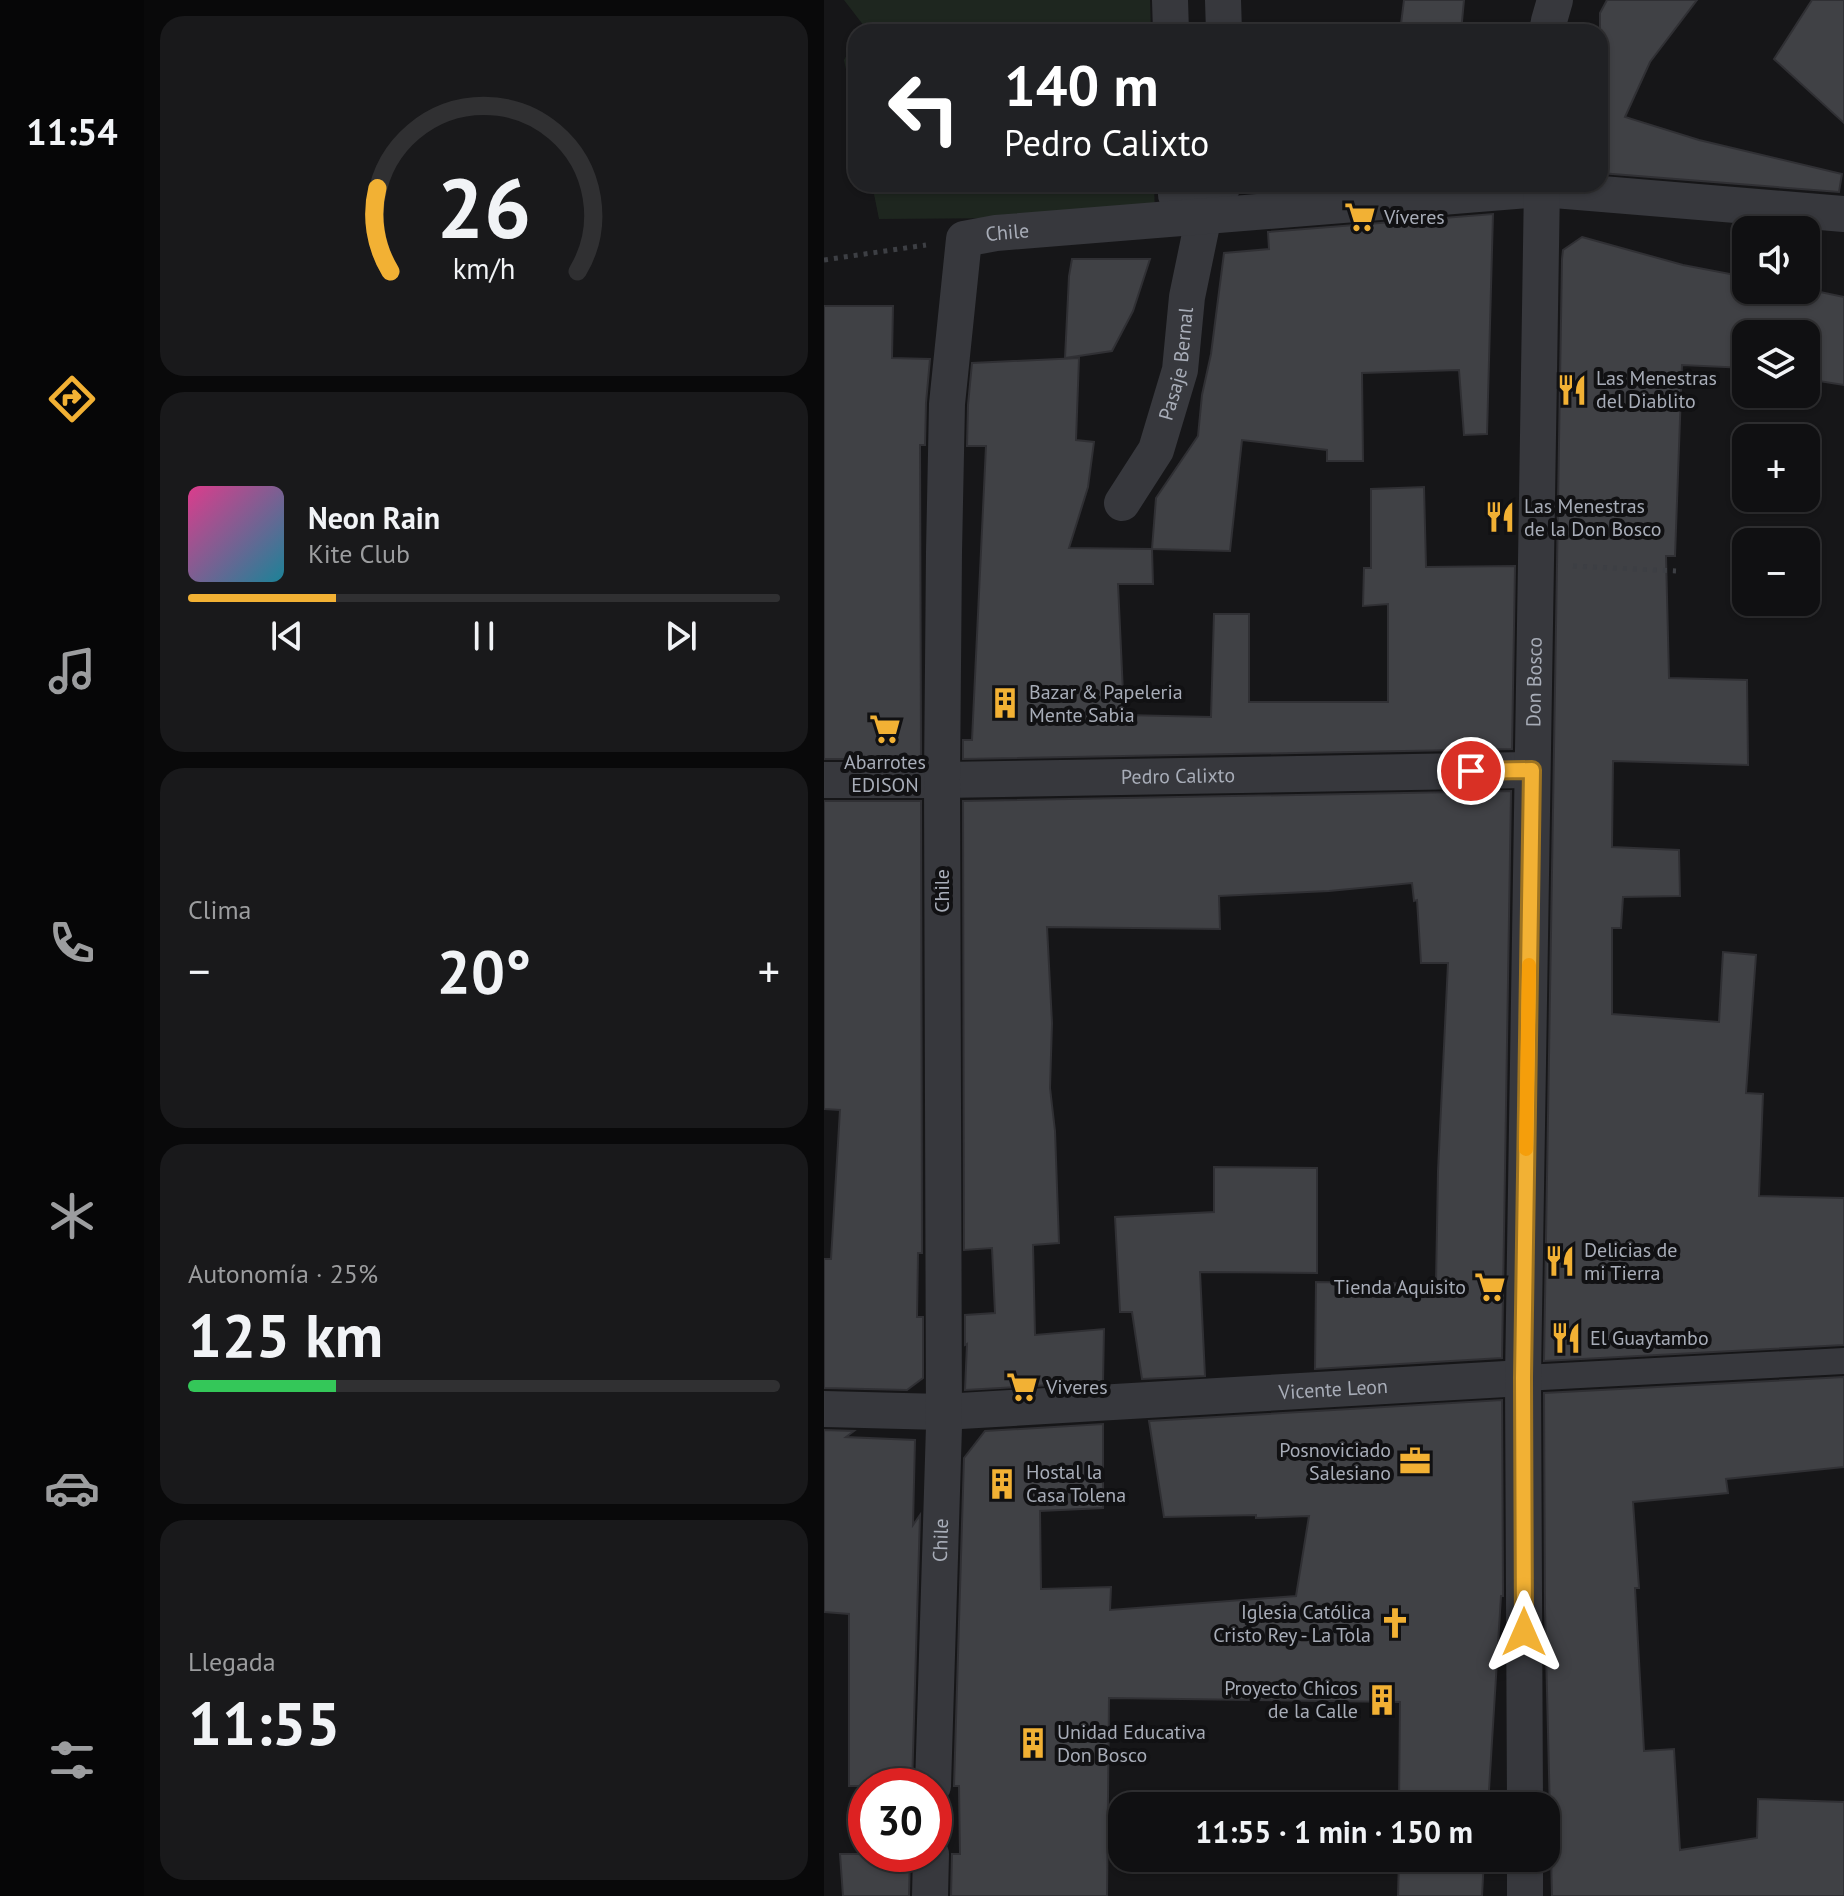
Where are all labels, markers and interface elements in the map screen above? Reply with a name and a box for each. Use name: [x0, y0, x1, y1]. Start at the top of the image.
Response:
text: 140 m: [1004, 49, 1159, 121]
icon: left: [872, 56, 976, 160]
text: 11:54: [26, 108, 118, 155]
text: Pedro Calixto: [1004, 119, 1209, 166]
text: 26: [437, 153, 531, 261]
supermarket icon: Víveres: [1343, 200, 1377, 234]
place label: Víveres: [1383, 204, 1445, 230]
map controls: [1732, 216, 1820, 616]
button: sound: [1732, 216, 1820, 304]
street label: Chile: [983, 217, 1030, 248]
text: km/h: [453, 250, 515, 287]
street label: Pasaje Bernal: [1153, 306, 1199, 424]
button: layers: [1732, 320, 1820, 408]
place label: Las Menestras del Diablito: [1596, 365, 1717, 414]
icon: directions: [44, 371, 100, 427]
restaurant icon: Las Menestras del Diablito: [1555, 373, 1589, 407]
button: +: [1732, 424, 1820, 512]
place label: Las Menestras de la Don Bosco: [1524, 493, 1662, 542]
text: Neon Rain: [308, 498, 440, 537]
restaurant icon: Las Menestras de la Don Bosco: [1483, 500, 1517, 534]
button: −: [1732, 528, 1820, 616]
text: Kite Club: [308, 537, 410, 570]
icon: previous: [265, 614, 309, 658]
icon: pause: [462, 614, 506, 658]
icon: next: [659, 614, 703, 658]
street label: Don Bosco: [1520, 637, 1548, 727]
icon: music: [44, 643, 100, 699]
place label: Bazar & Papeleria Mente Sabia: [1029, 679, 1183, 728]
building icon: Bazar & Papeleria Mente Sabia: [988, 686, 1022, 720]
supermarket icon: Abarrotes EDISON: [868, 712, 902, 746]
pin: [1437, 737, 1505, 805]
place label: Abarrotes EDISON: [844, 749, 926, 798]
icon: arrive: [1449, 749, 1493, 793]
street label: Pedro Calixto: [1121, 762, 1235, 790]
street label: Chile: [929, 869, 955, 913]
text: Clima: [188, 893, 251, 926]
icon: phone: [44, 915, 100, 971]
text: 20°: [437, 932, 531, 1010]
text: −: [188, 942, 210, 999]
text: +: [758, 942, 780, 999]
icon: climate: [44, 1188, 100, 1244]
place label: Delicias de mi Tierra: [1584, 1237, 1677, 1286]
restaurant icon: Delicias de mi Tierra: [1543, 1244, 1577, 1278]
text: Autonomía · 25%: [188, 1257, 378, 1290]
supermarket icon: Tienda Aquisito: [1473, 1270, 1507, 1304]
place label: Tienda Aquisito: [1334, 1274, 1466, 1300]
text: 125 km: [188, 1296, 383, 1374]
restaurant icon: El Guaytambo: [1549, 1321, 1583, 1355]
place label: El Guaytambo: [1590, 1325, 1709, 1351]
supermarket icon: Viveres: [1005, 1370, 1039, 1404]
street label: Vicente Leon: [1277, 1373, 1389, 1405]
place label: Viveres: [1045, 1374, 1108, 1400]
place label: Posnoviciado Salesiano: [1279, 1437, 1391, 1486]
office icon: Posnoviciado Salesiano: [1398, 1444, 1432, 1478]
place label: Hostal la Casa Tolena: [1026, 1459, 1126, 1508]
icon: car: [44, 1460, 100, 1516]
building icon: Hostal la Casa Tolena: [985, 1467, 1019, 1501]
street label: Chile: [927, 1518, 954, 1562]
position arrow: [1482, 1590, 1566, 1674]
place label: Iglesia Católica Cristo Rey - La Tola: [1213, 1599, 1371, 1648]
church icon: Iglesia Católica Cristo Rey - La Tola: [1378, 1606, 1412, 1640]
text: Llegada: [188, 1645, 276, 1678]
place label: Proyecto Chicos de la Calle: [1224, 1675, 1358, 1724]
building icon: Proyecto Chicos de la Calle: [1365, 1683, 1399, 1717]
text: 11:55: [188, 1684, 340, 1762]
place label: Unidad Educativa Don Bosco: [1057, 1719, 1206, 1768]
building icon: Unidad Educativa Don Bosco: [1016, 1726, 1050, 1760]
icon: filters: [44, 1732, 100, 1788]
speed limit sign: 30: [848, 1768, 952, 1872]
text: 11:55 · 1 min · 150 m: [1195, 1812, 1473, 1851]

